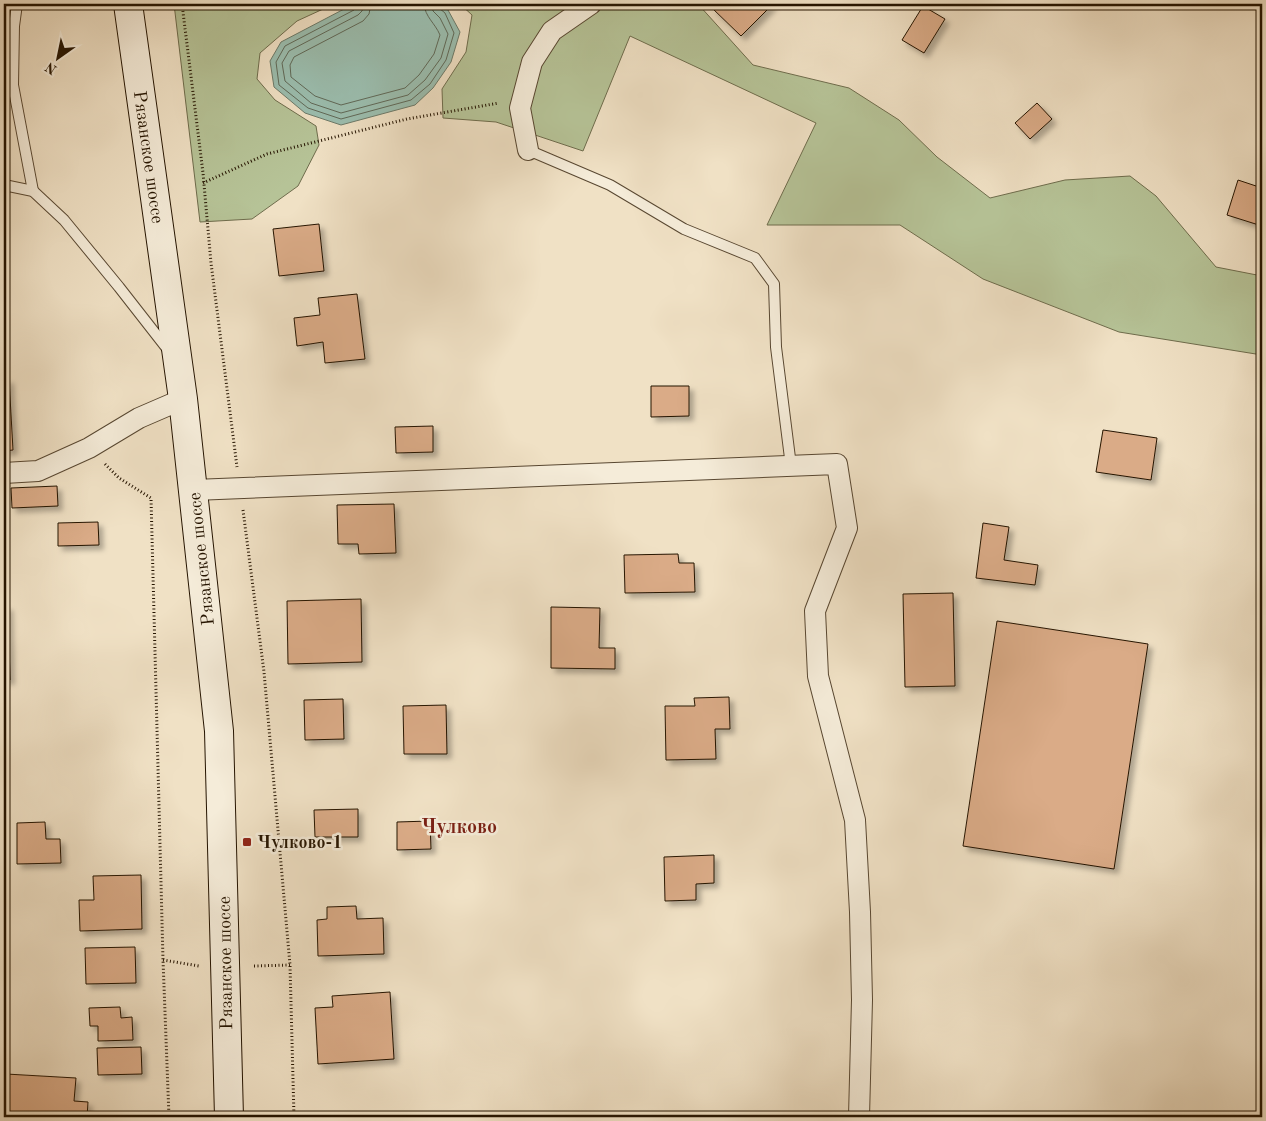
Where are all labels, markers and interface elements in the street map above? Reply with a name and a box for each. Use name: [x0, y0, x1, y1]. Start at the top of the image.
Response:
north arrow: [32, 32, 82, 82]
text: N: [43, 59, 60, 77]
street label: Рязанское шоссе: [130, 90, 166, 225]
street label: Рязанское шоссе: [186, 491, 218, 626]
district label: Чулково: [421, 818, 497, 838]
place label: Чулково-1: [257, 834, 343, 852]
marker: Чулково-1: [241, 836, 253, 848]
street label: Рязанское шоссе: [216, 896, 236, 1030]

